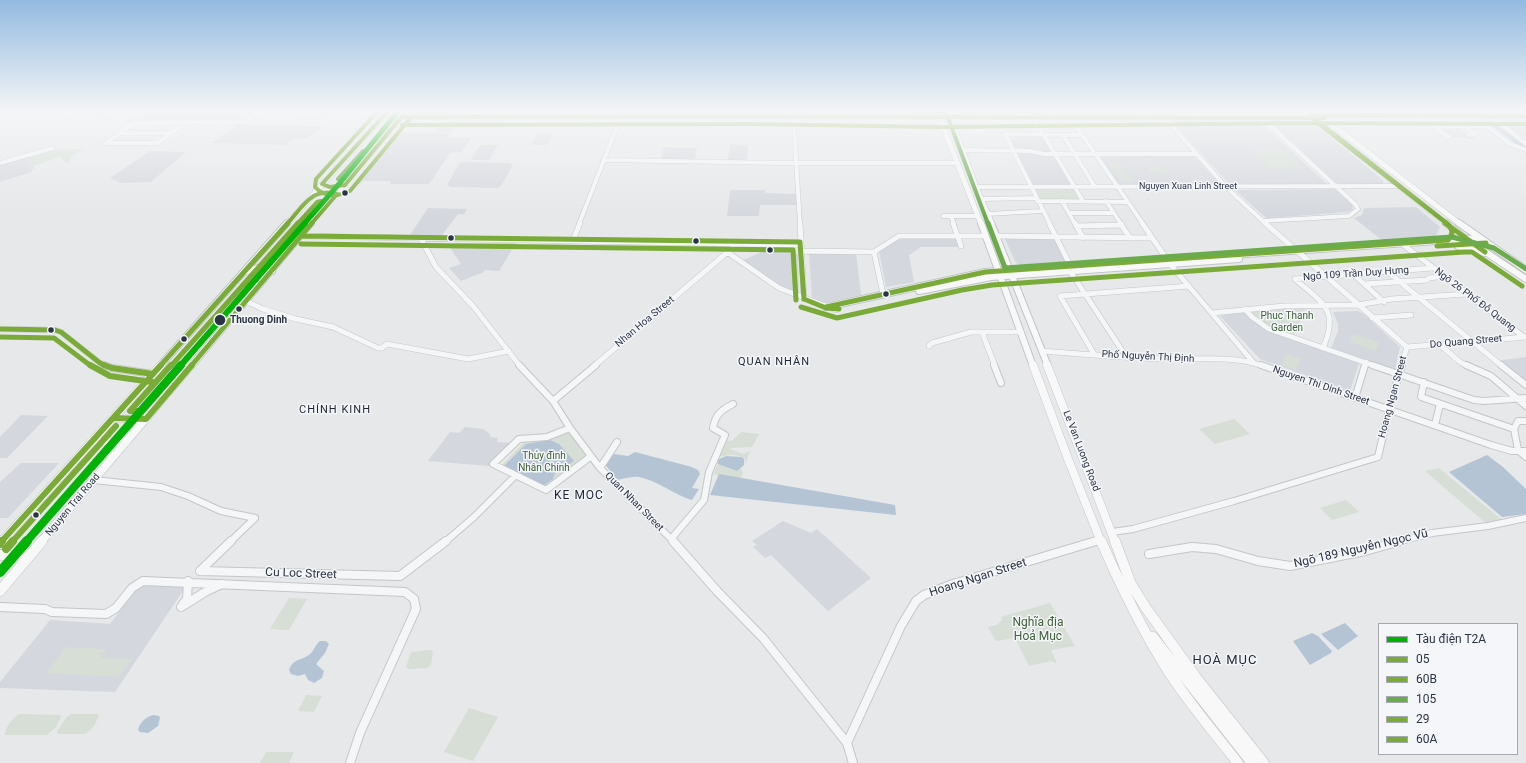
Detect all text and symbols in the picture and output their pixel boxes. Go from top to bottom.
street label: Nguyen Xuan Linh Street [1139,182,1237,192]
unlabelled marker [340,188,350,198]
unlabelled marker [446,233,456,243]
unlabelled marker [691,236,701,246]
unlabelled marker [765,245,775,255]
street label: Ngõ 109 Trần Duy Hưng [1303,264,1409,284]
street label: Ngõ 26 Phố Đỗ Quang [1432,266,1518,334]
unlabelled marker [881,289,891,299]
street label: Nhan Hoa Street [613,294,677,350]
unlabelled marker [234,304,244,314]
park label: Phuc Thanh Garden [1261,310,1313,334]
marker: Thuong Dinh [213,313,227,327]
place label: Thuong Dinh [230,314,287,326]
unlabelled marker [46,325,56,335]
street label: Do Quang Street [1429,333,1503,351]
unlabelled marker [179,334,189,344]
street label: Phố Nguyễn Thị Định [1101,349,1195,365]
district label: QUAN NHÂN [738,355,810,369]
street label: Hoang Ngan Street [1376,355,1410,439]
street label: Nguyen Thi Dinh Street [1271,364,1371,408]
district label: CHÍNH KINH [299,403,371,417]
street label: Le Van Luong Road [1060,409,1102,493]
park label: Thủy đình Nhân Chính [518,450,570,474]
street label: Quan Nhan Street [602,470,666,534]
street label: Nguyen Trai Road [43,471,103,539]
district label: KE MOC [554,489,604,503]
unlabelled marker [31,510,41,520]
street label: Ngõ 189 Nguyễn Ngọc Vũ [1292,527,1430,571]
street label: Hoang Ngan Street [928,555,1028,601]
street label: Cu Loc Street [265,566,337,582]
park label: Nghĩa địa Hoả Mục [1012,616,1064,644]
legend [1378,623,1518,755]
text: Tàu điện T2A [1416,632,1486,646]
text: 05 [1416,652,1430,666]
district label: HOÀ MỤC [1192,653,1258,669]
text: 60B [1416,672,1437,686]
text: 105 [1416,692,1436,706]
text: 29 [1416,712,1430,726]
text: 60A [1416,732,1437,746]

